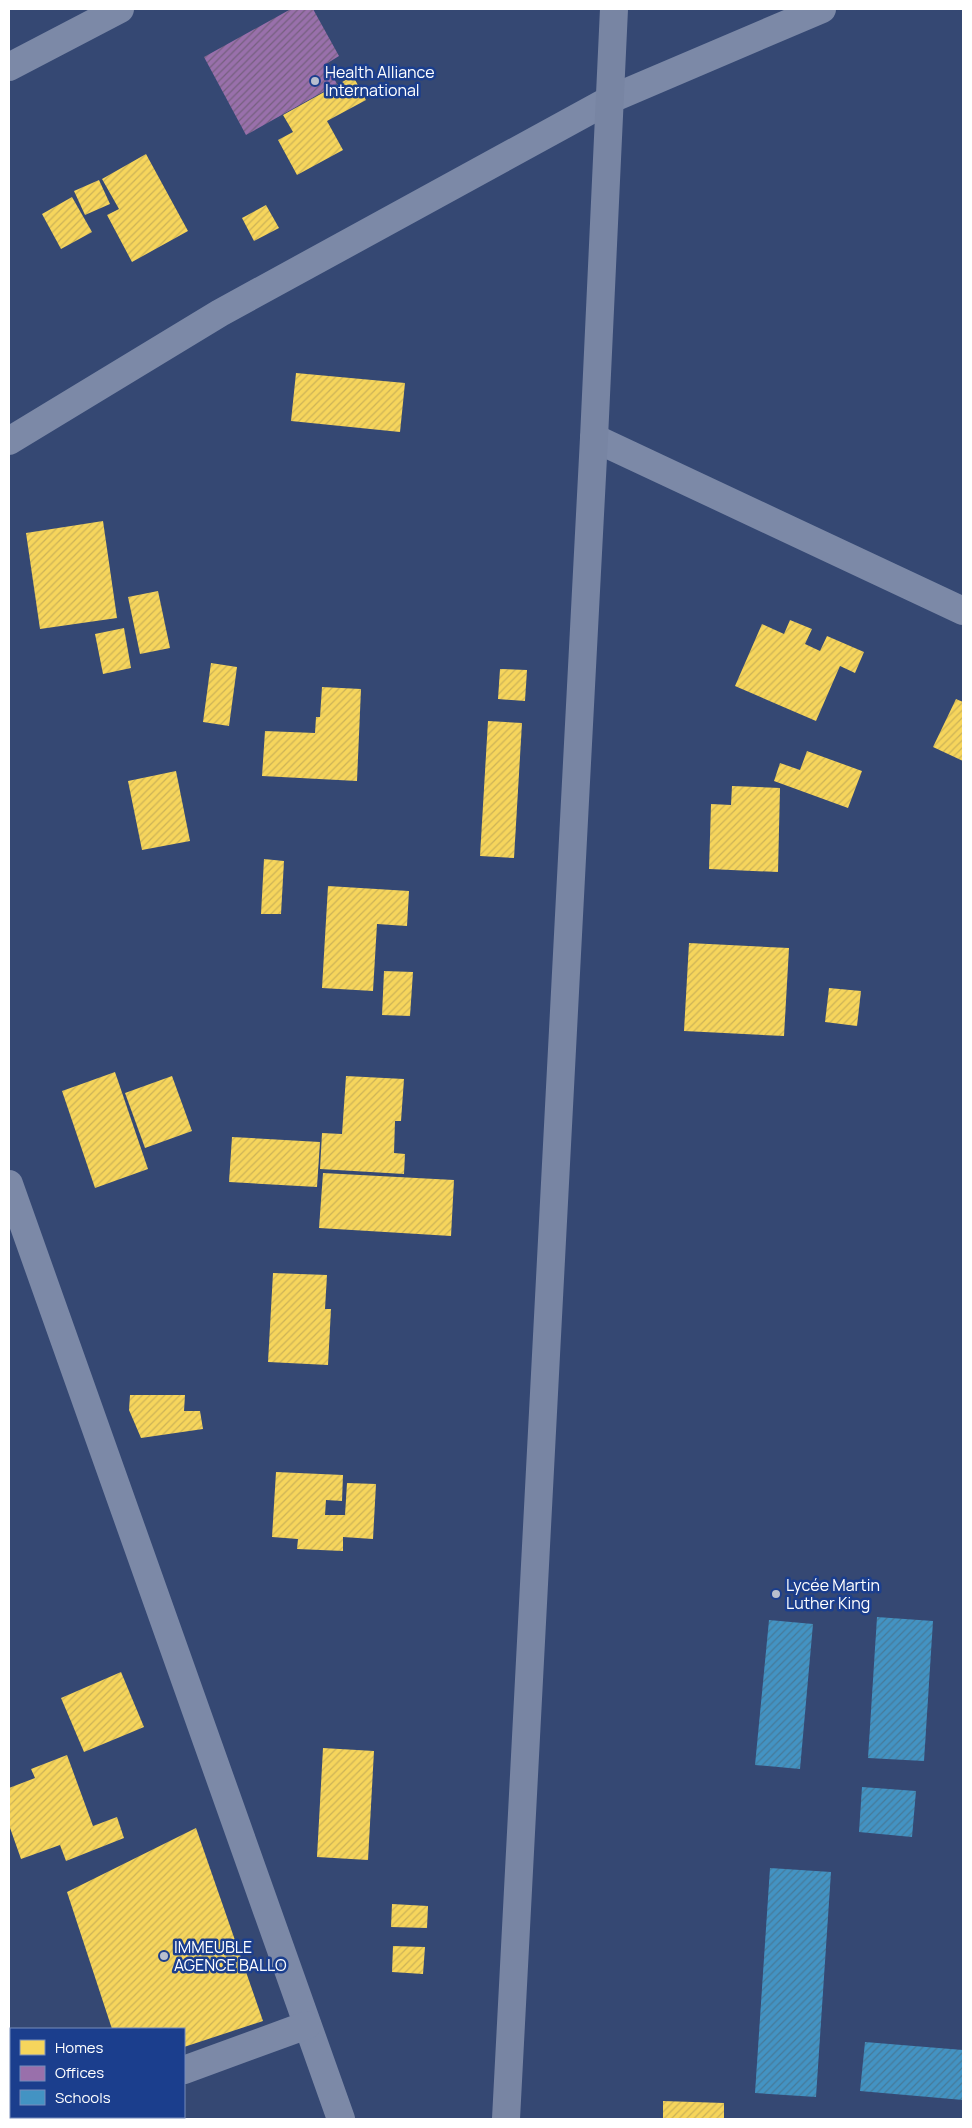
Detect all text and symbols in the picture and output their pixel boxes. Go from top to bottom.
place label: Health Alliance International [325,61,435,101]
marker: Health Alliance International [309,75,321,87]
place label: Lycée Martin Luther King [786,1574,880,1614]
marker: Lycée Martin Luther King [770,1588,782,1600]
place label: IMMEUBLE AGENCE BALLO [174,1936,287,1976]
marker: IMMEUBLE AGENCE BALLO [158,1950,170,1962]
legend [10,2028,185,2118]
text: Homes [55,2037,104,2058]
text: Offices [55,2062,104,2083]
text: Schools [55,2087,111,2108]

